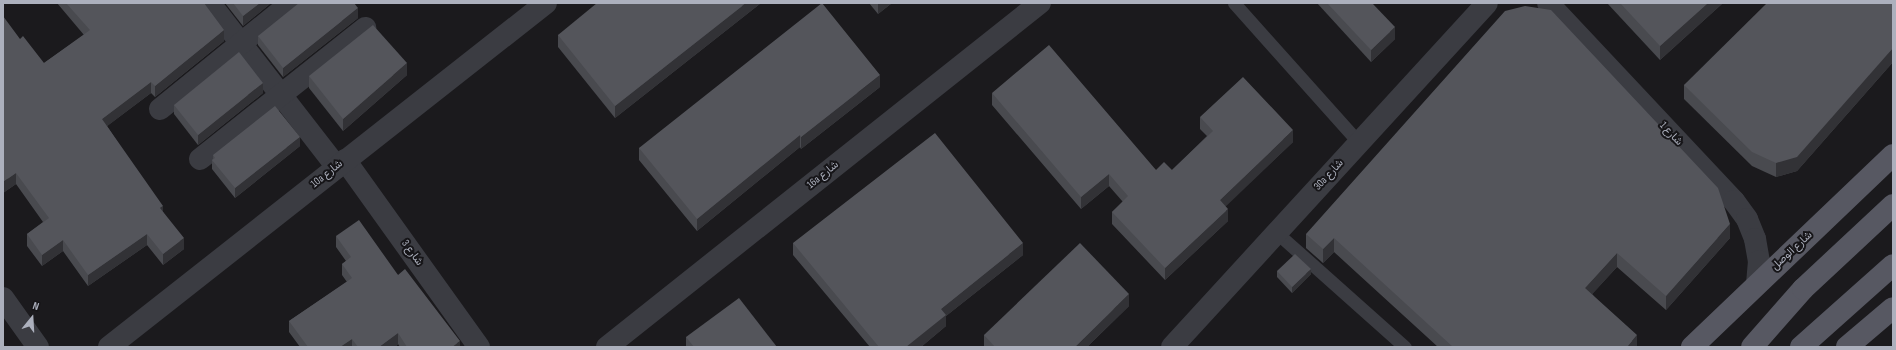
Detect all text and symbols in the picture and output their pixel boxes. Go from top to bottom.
street label: شارع 1 [1657,119,1685,149]
street label: 10a شارع [309,157,345,191]
street label: 30a شارع [1311,157,1347,193]
street label: 16a شارع [805,158,841,192]
street label: شارع الوصل [1769,229,1815,273]
street label: شارع 3 [398,238,426,268]
north arrow [12,298,52,338]
text: N [31,299,41,313]

